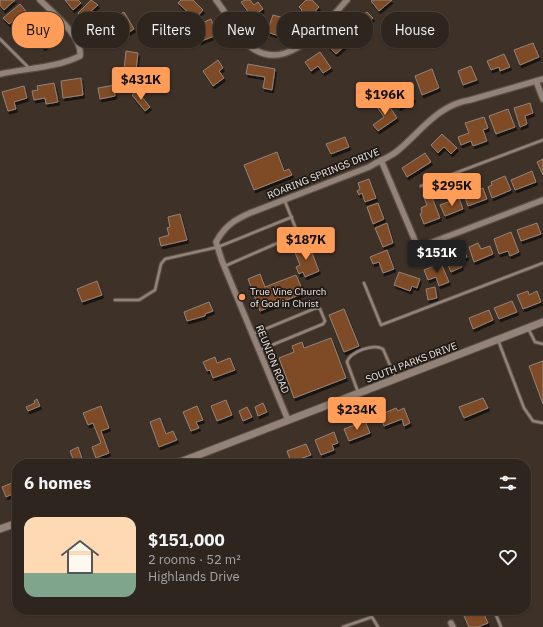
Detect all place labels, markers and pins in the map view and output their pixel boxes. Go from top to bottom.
pin: $431K [113,67,169,101]
pin: $196K [357,82,413,116]
pin: $295K [424,173,480,207]
pin: $187K [278,227,334,261]
pin: $151K [409,240,465,274]
place label: True Vine Church of God in Christ [250,285,327,310]
marker: True Vine Church of God in Christ [237,292,247,302]
pin: $234K [329,397,385,431]

